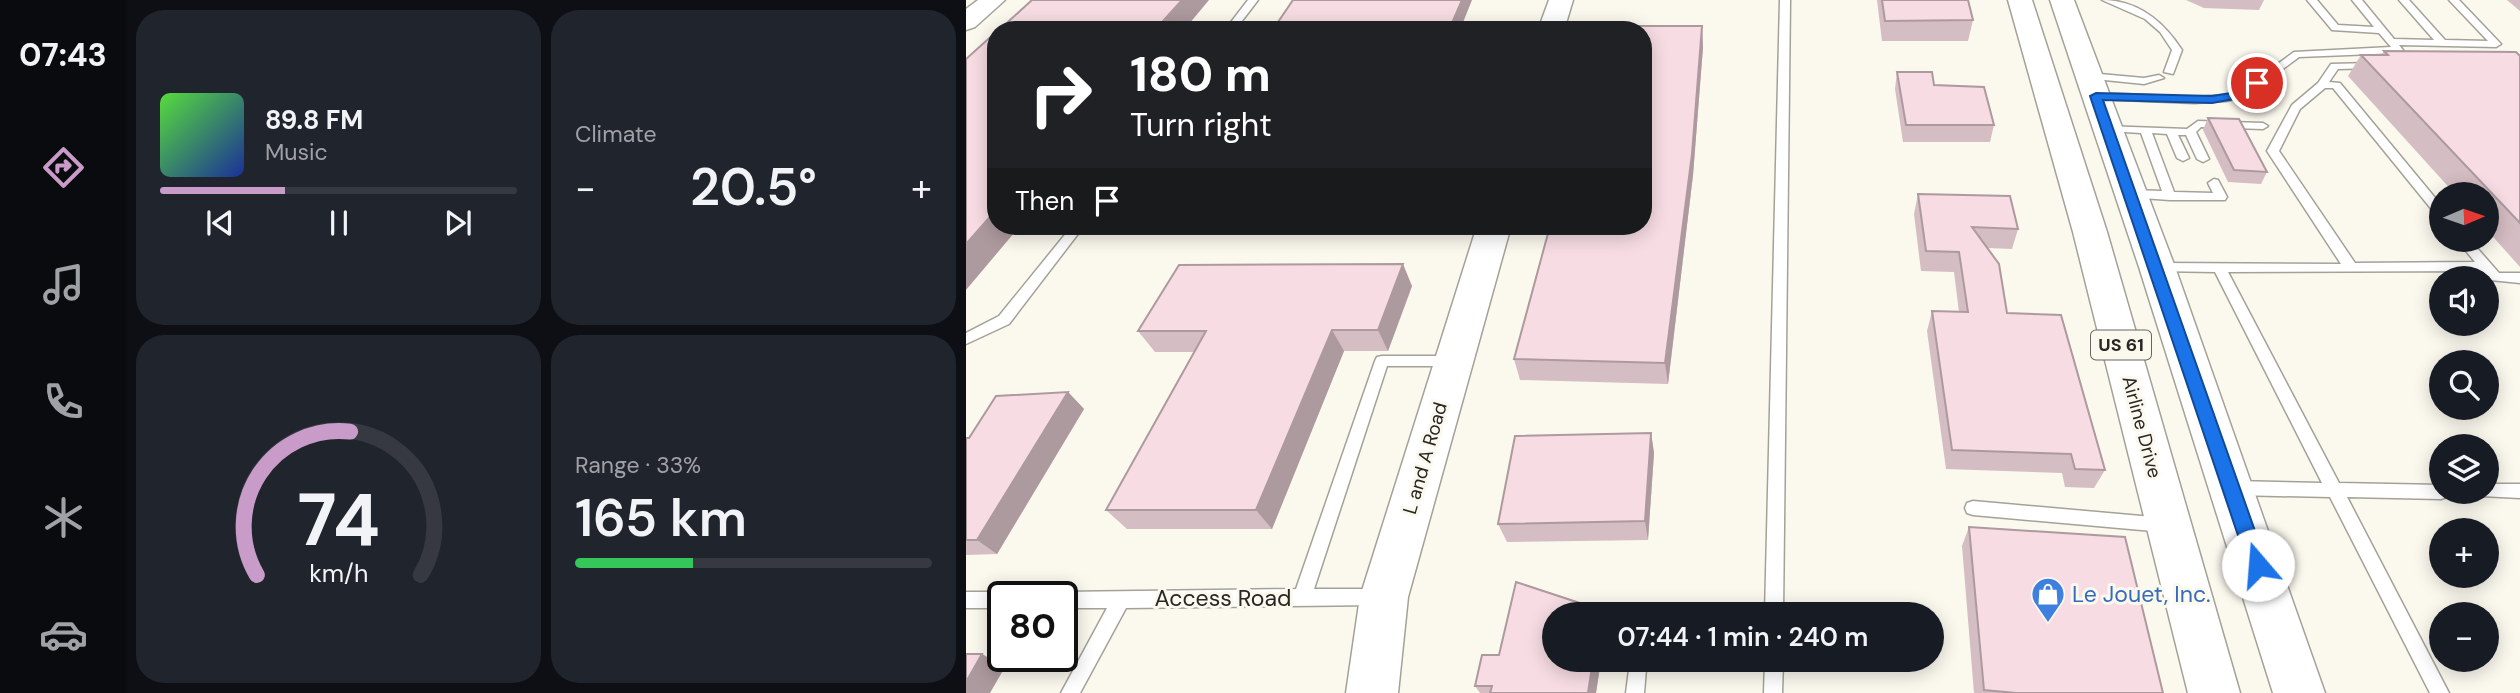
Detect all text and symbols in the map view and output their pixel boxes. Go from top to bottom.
text: 07:43 [19,34,107,76]
text: 180 m [1130,42,1271,106]
icon: right [1015,49,1106,140]
pin [2227,53,2287,113]
icon: arrive [2238,64,2276,102]
text: 89.8 FM [265,103,363,137]
text: Turn right [1130,104,1272,146]
text: Climate [575,119,657,149]
text: Music [265,137,328,167]
icon: directions [39,143,88,192]
text: 20.5° [690,153,817,221]
text: − [575,163,596,213]
text: + [911,163,932,213]
icon: arrive [1088,182,1126,220]
north arrow [2429,182,2499,252]
map controls [2429,182,2499,672]
text: Then [1015,184,1074,218]
icon: previous [201,204,239,242]
icon: pause [320,204,358,242]
icon: next [439,204,477,242]
icon: music [39,260,88,309]
button: sound [2429,266,2499,336]
road number: US 61 [2091,330,2151,360]
button: search [2429,350,2499,420]
street label: Airline Drive [2116,373,2168,481]
icon: phone [39,377,88,426]
street label: L and A Road [1397,399,1453,517]
button: layers [2429,434,2499,504]
text: Range · 33% [575,450,701,480]
text: 74 [297,473,380,568]
text: 165 km [575,484,747,552]
icon: climate [39,493,88,542]
button: + [2429,518,2499,588]
position arrow [2221,528,2295,602]
text: km/h [309,557,368,590]
shop icon: Le Jouet, Inc. [2029,575,2067,624]
place label: Le Jouet, Inc. [2072,579,2211,609]
speed limit sign: 80 [987,581,1078,672]
street label: Access Road [1155,583,1291,613]
button: − [2429,602,2499,672]
icon: car [39,610,88,659]
text: 07:44 · 1 min · 240 m [1618,620,1868,654]

